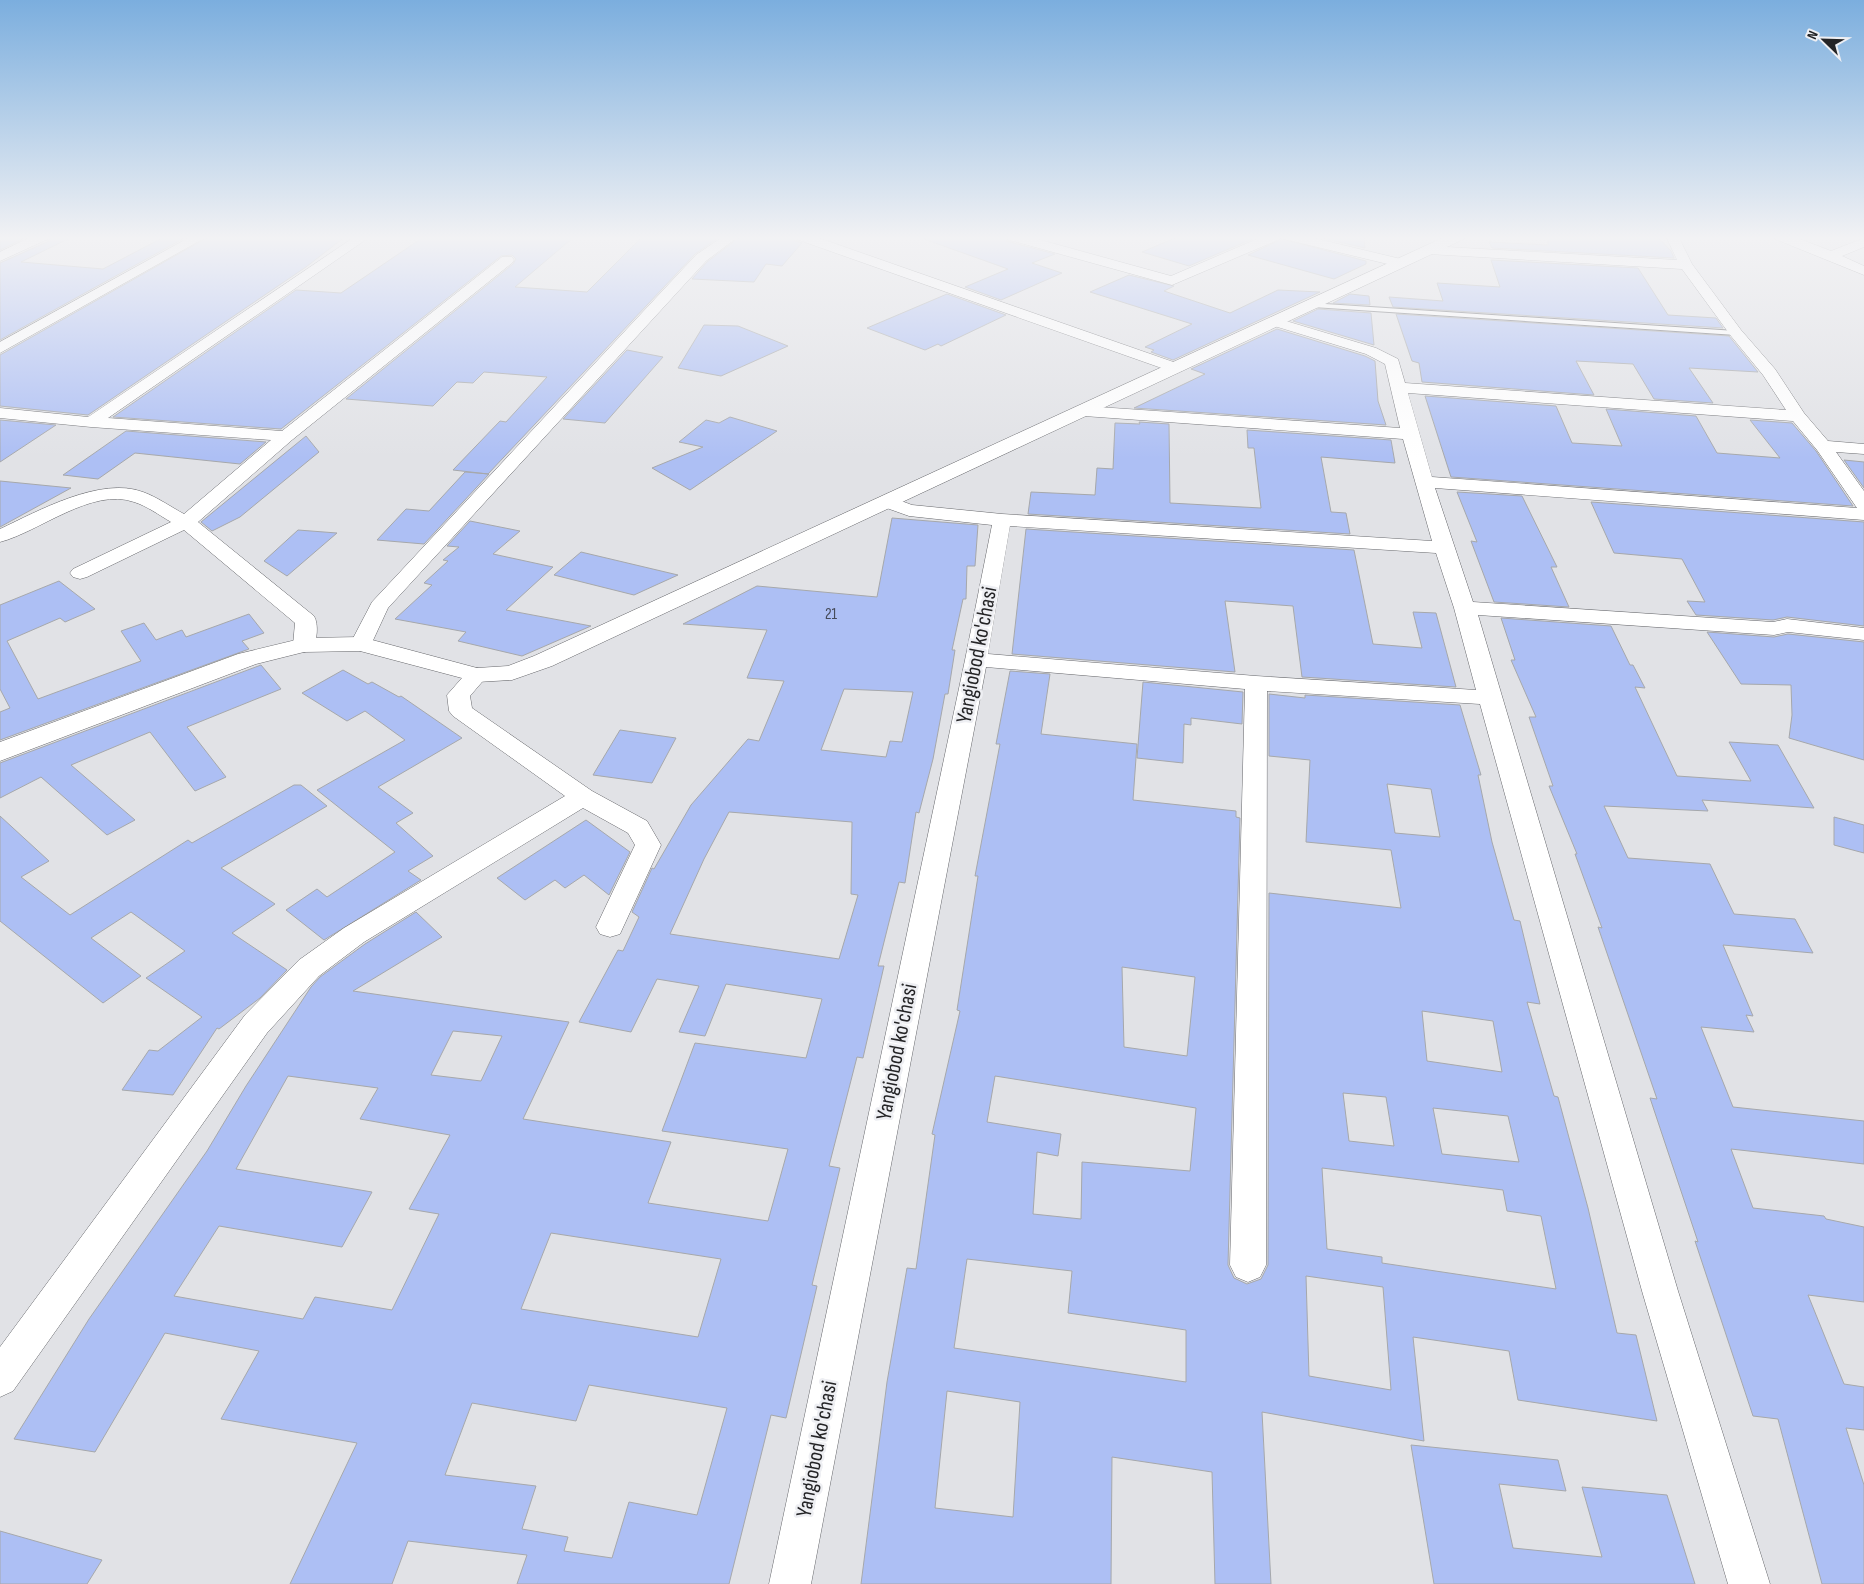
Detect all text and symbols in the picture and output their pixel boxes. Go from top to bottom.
north arrow [1799,15,1849,65]
text: N [1803,28,1822,42]
street label: Yangiobod ko'chasi [951,585,1003,725]
house number: 21 [825,605,838,624]
street label: Yangiobod ko'chasi [871,982,923,1122]
street label: Yangiobod ko'chasi [791,1379,843,1519]

